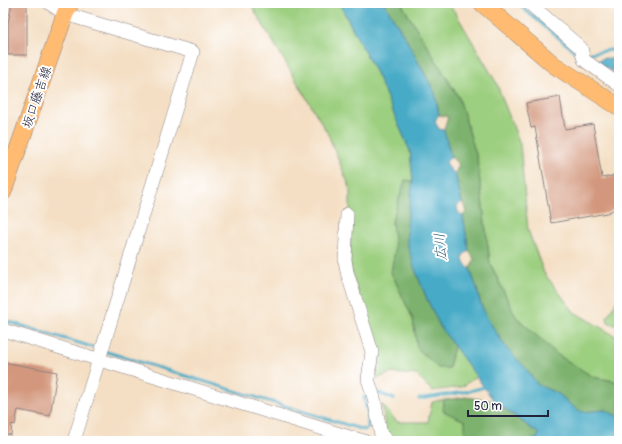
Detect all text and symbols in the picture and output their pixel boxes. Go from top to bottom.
street label: 坂口藤吉線 [19,63,55,131]
water label: 広川 [431,232,450,262]
scale bar [468,392,548,418]
text: 50 m [474,399,502,414]

